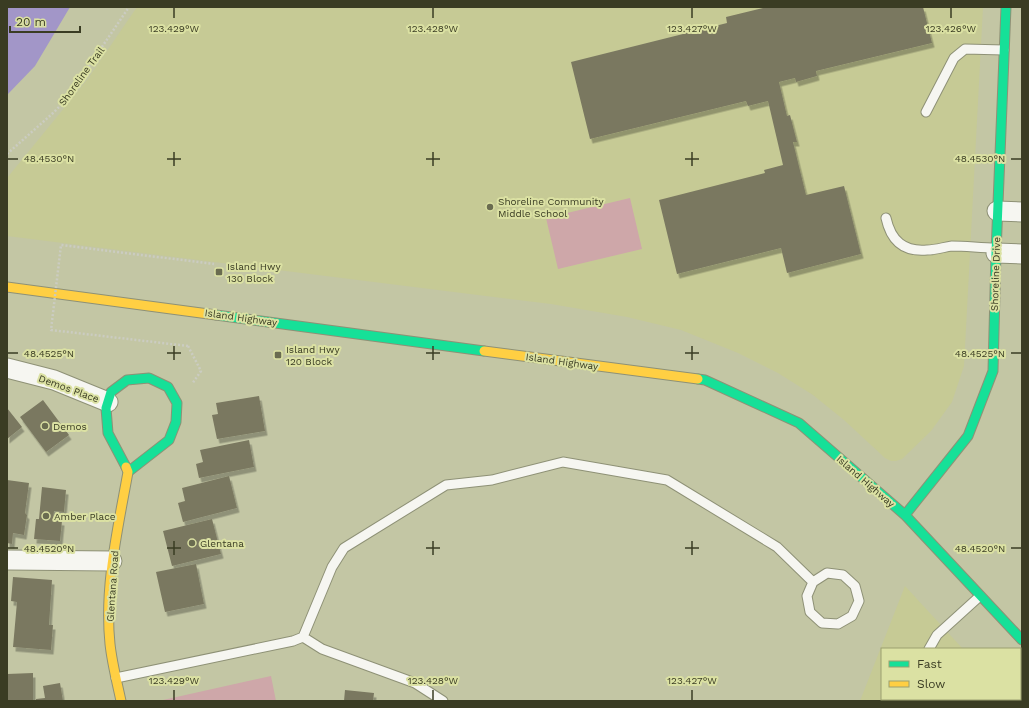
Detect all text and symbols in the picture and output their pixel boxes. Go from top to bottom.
scale bar [10,8,80,34]
text: 20 m [16,15,46,29]
text: 123.429°W [149,23,200,34]
text: 123.428°W [408,23,459,34]
text: 123.427°W [667,23,717,34]
text: 123.426°W [926,23,977,34]
street label: Shoreline Trail [56,45,106,108]
text: 48.4530°N [24,153,74,164]
text: 48.4530°N [955,153,1005,164]
place label: Shoreline Community Middle School [498,196,605,219]
marker: Shoreline Community Middle School [485,202,495,212]
street label: Shoreline Drive [989,236,1002,311]
place label: Island Hwy 130 Block [227,261,281,284]
marker: Island Hwy 130 Block [214,267,224,277]
street label: Island Highway [204,307,279,328]
place label: Island Hwy 120 Block [286,344,340,367]
text: 48.4525°N [24,348,74,359]
text: 48.4525°N [955,348,1005,359]
marker: Island Hwy 120 Block [273,350,283,360]
street label: Island Highway [525,351,600,372]
street label: Demos Place [37,372,101,405]
marker: Demos [40,421,50,431]
place label: Demos [53,421,87,432]
street label: Island Highway [835,453,897,510]
marker: Amber Place [41,511,51,521]
place label: Amber Place [54,511,116,522]
marker: Glentana [187,538,197,548]
place label: Glentana [200,538,244,549]
text: 48.4520°N [24,543,74,554]
text: 48.4520°N [955,543,1005,554]
street label: Glentana Road [105,550,120,622]
legend [881,648,1021,700]
text: Fast [917,657,942,671]
text: 123.429°W [149,675,200,686]
text: 123.428°W [408,675,459,686]
text: 123.427°W [667,675,717,686]
text: Slow [917,677,945,691]

